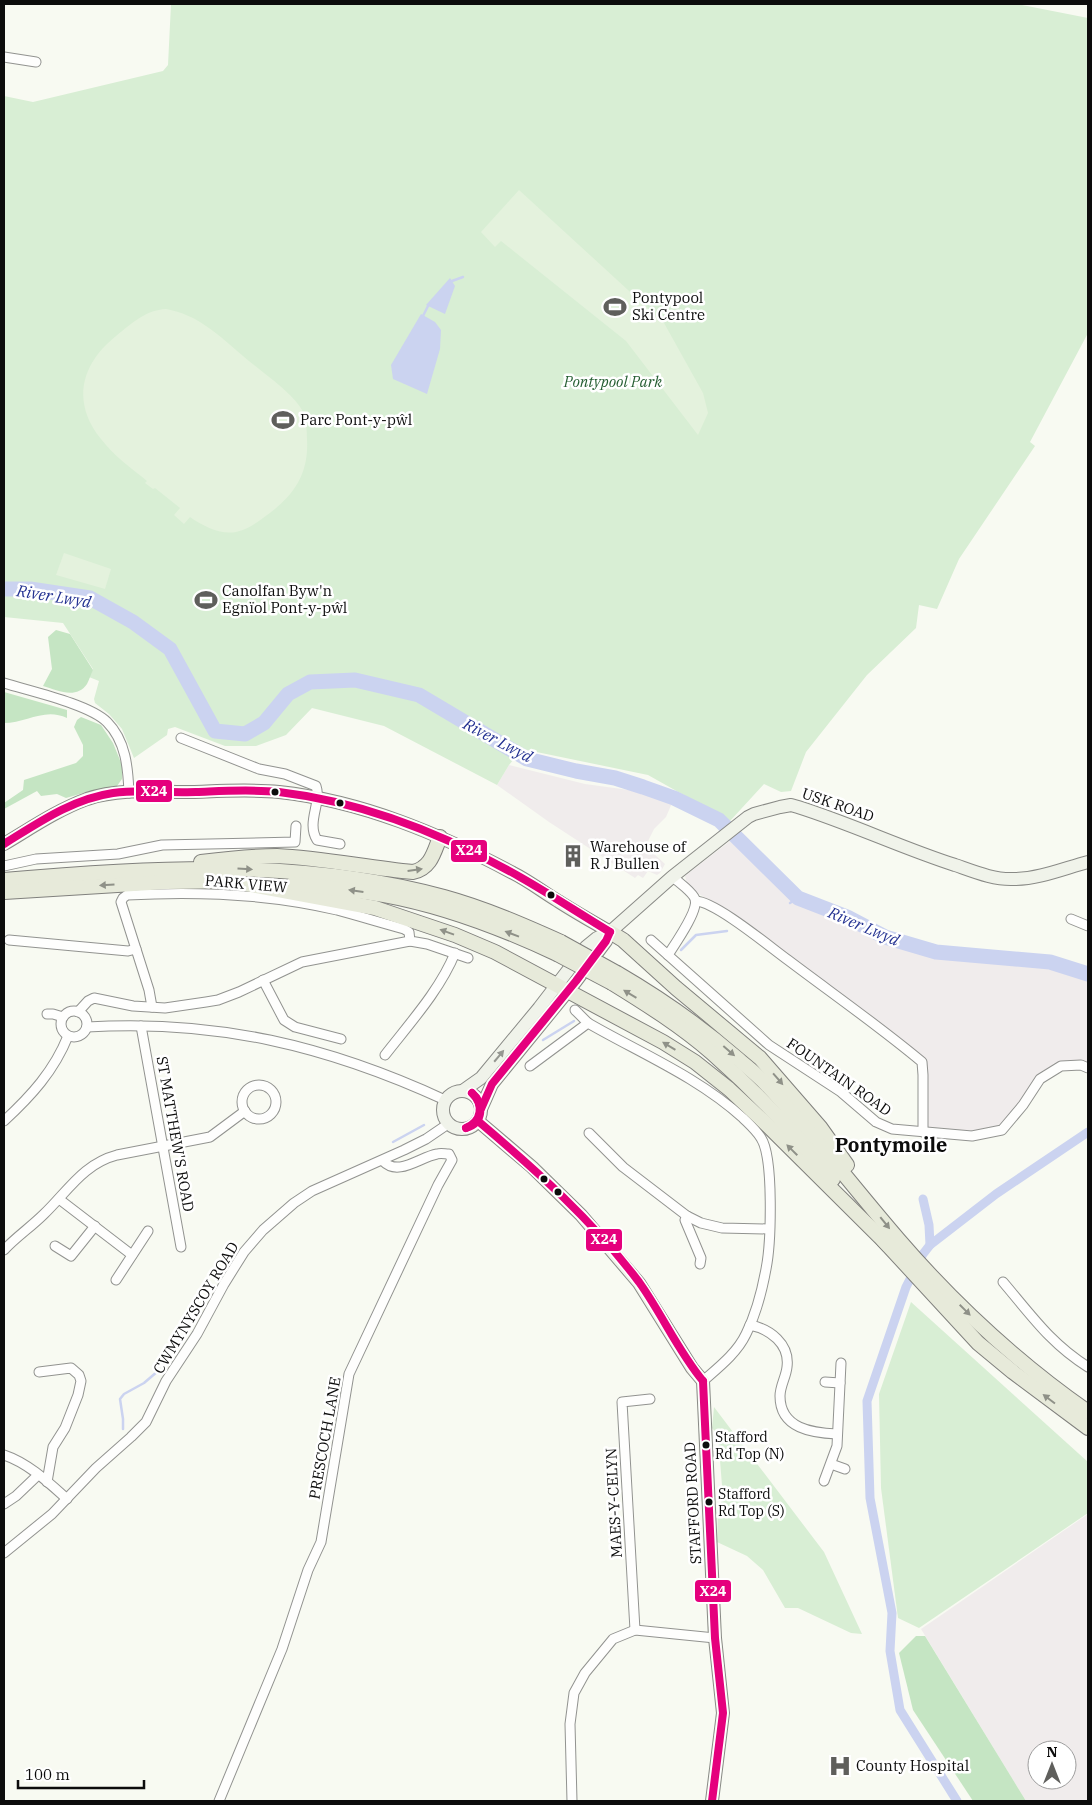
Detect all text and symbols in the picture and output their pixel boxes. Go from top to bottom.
place label: Pontypool Ski Centre [632,288,705,324]
sports icon: Pontypool Ski Centre [602,294,628,320]
park label: Pontypool Park [563,372,662,391]
sports icon: Parc Pont-y-pŵl [270,407,296,433]
place label: Parc Pont-y-pŵl [300,410,412,429]
water label: River Lwyd [14,580,93,612]
place label: Canolfan Byw'n Egnïol Pont-y-pŵl [222,581,347,617]
sports icon: Canolfan Byw'n Egnïol Pont-y-pŵl [193,587,219,613]
water label: River Lwyd [459,713,536,767]
line badge: X24 [135,779,173,803]
text: X24 [141,782,167,800]
street label: USK ROAD [800,783,877,826]
unlabelled marker [270,787,280,797]
unlabelled marker [335,798,345,808]
place label: Warehouse of R J Bullen [590,837,687,873]
line badge: X24 [450,839,488,863]
text: X24 [456,841,482,859]
building icon: Warehouse of R J Bullen [560,843,586,869]
one-way arrow [237,866,253,874]
one-way arrow [407,866,423,874]
street label: PARK VIEW [204,870,288,897]
one-way arrow [98,881,114,889]
one-way arrow [348,887,364,895]
unlabelled marker [546,890,556,900]
water label: River Lwyd [825,902,903,950]
one-way arrow [439,928,454,936]
one-way arrow [505,930,520,937]
one-way arrow [623,989,636,999]
street label: FOUNTAIN ROAD [783,1033,895,1120]
one-way arrow [662,1041,675,1050]
one-way arrow [722,1045,734,1057]
one-way arrow [493,1050,504,1063]
street label: ST MATTHEW'S ROAD [152,1055,199,1213]
one-way arrow [773,1072,784,1085]
district label: Pontymoile [835,1131,947,1158]
one-way arrow [787,1144,799,1156]
unlabelled marker [539,1174,549,1184]
unlabelled marker [553,1187,563,1197]
one-way arrow [879,1216,890,1229]
line badge: X24 [585,1228,623,1252]
text: X24 [591,1230,617,1248]
street label: CWMYNYSCOY ROAD [149,1238,242,1377]
one-way arrow [959,1304,971,1316]
street label: PRESCOCH LANE [304,1375,345,1501]
one-way arrow [1042,1394,1056,1404]
place label: Stafford Rd Top (N) [715,1428,784,1463]
marker: Stafford Rd Top (N) [701,1440,711,1450]
street label: STAFFORD ROAD [680,1441,705,1565]
street label: MAES-Y-CELYN [601,1447,626,1559]
place label: Stafford Rd Top (S) [718,1485,785,1520]
marker: Stafford Rd Top (S) [704,1497,714,1507]
line badge: X24 [694,1579,732,1603]
text: X24 [700,1582,726,1600]
north arrow [1027,1740,1077,1790]
text: N [1046,1743,1058,1761]
hospital icon: County Hospital [827,1753,853,1779]
place label: County Hospital [856,1756,969,1775]
scale bar [18,1758,144,1790]
text: 100 m [25,1765,70,1784]

